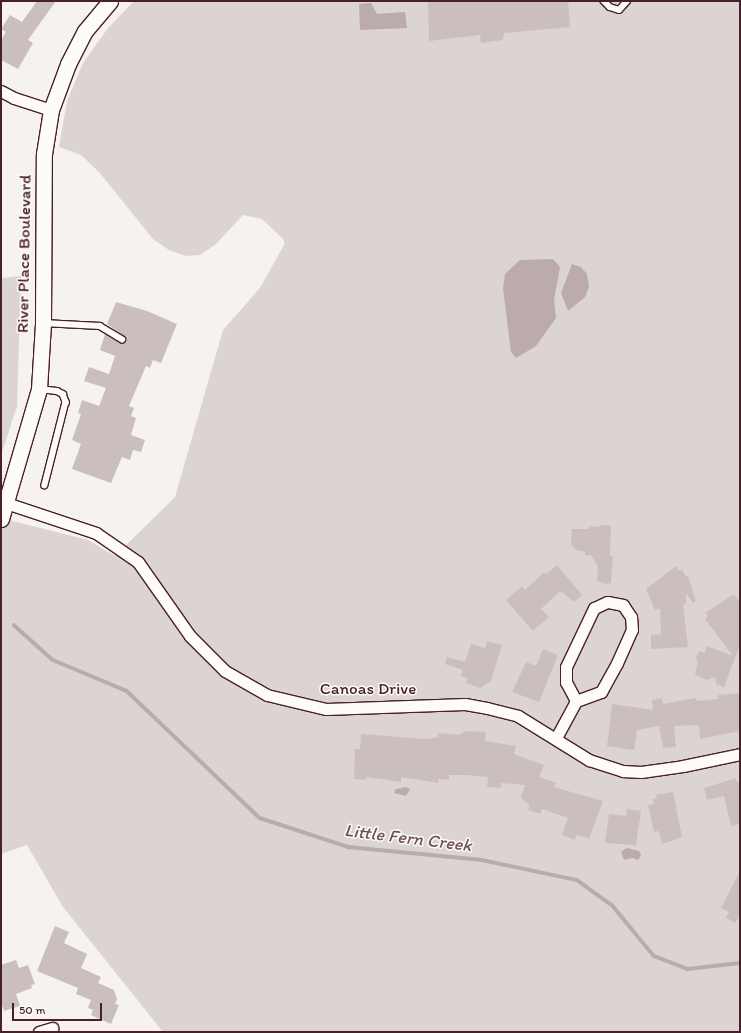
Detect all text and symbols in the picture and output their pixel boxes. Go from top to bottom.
street label: River Place Boulevard [12,175,36,333]
street label: Canoas Drive [320,679,416,699]
water label: Little Fern Creek [344,820,472,856]
scale bar [14,995,104,1021]
text: 50 m [19,1003,45,1017]

